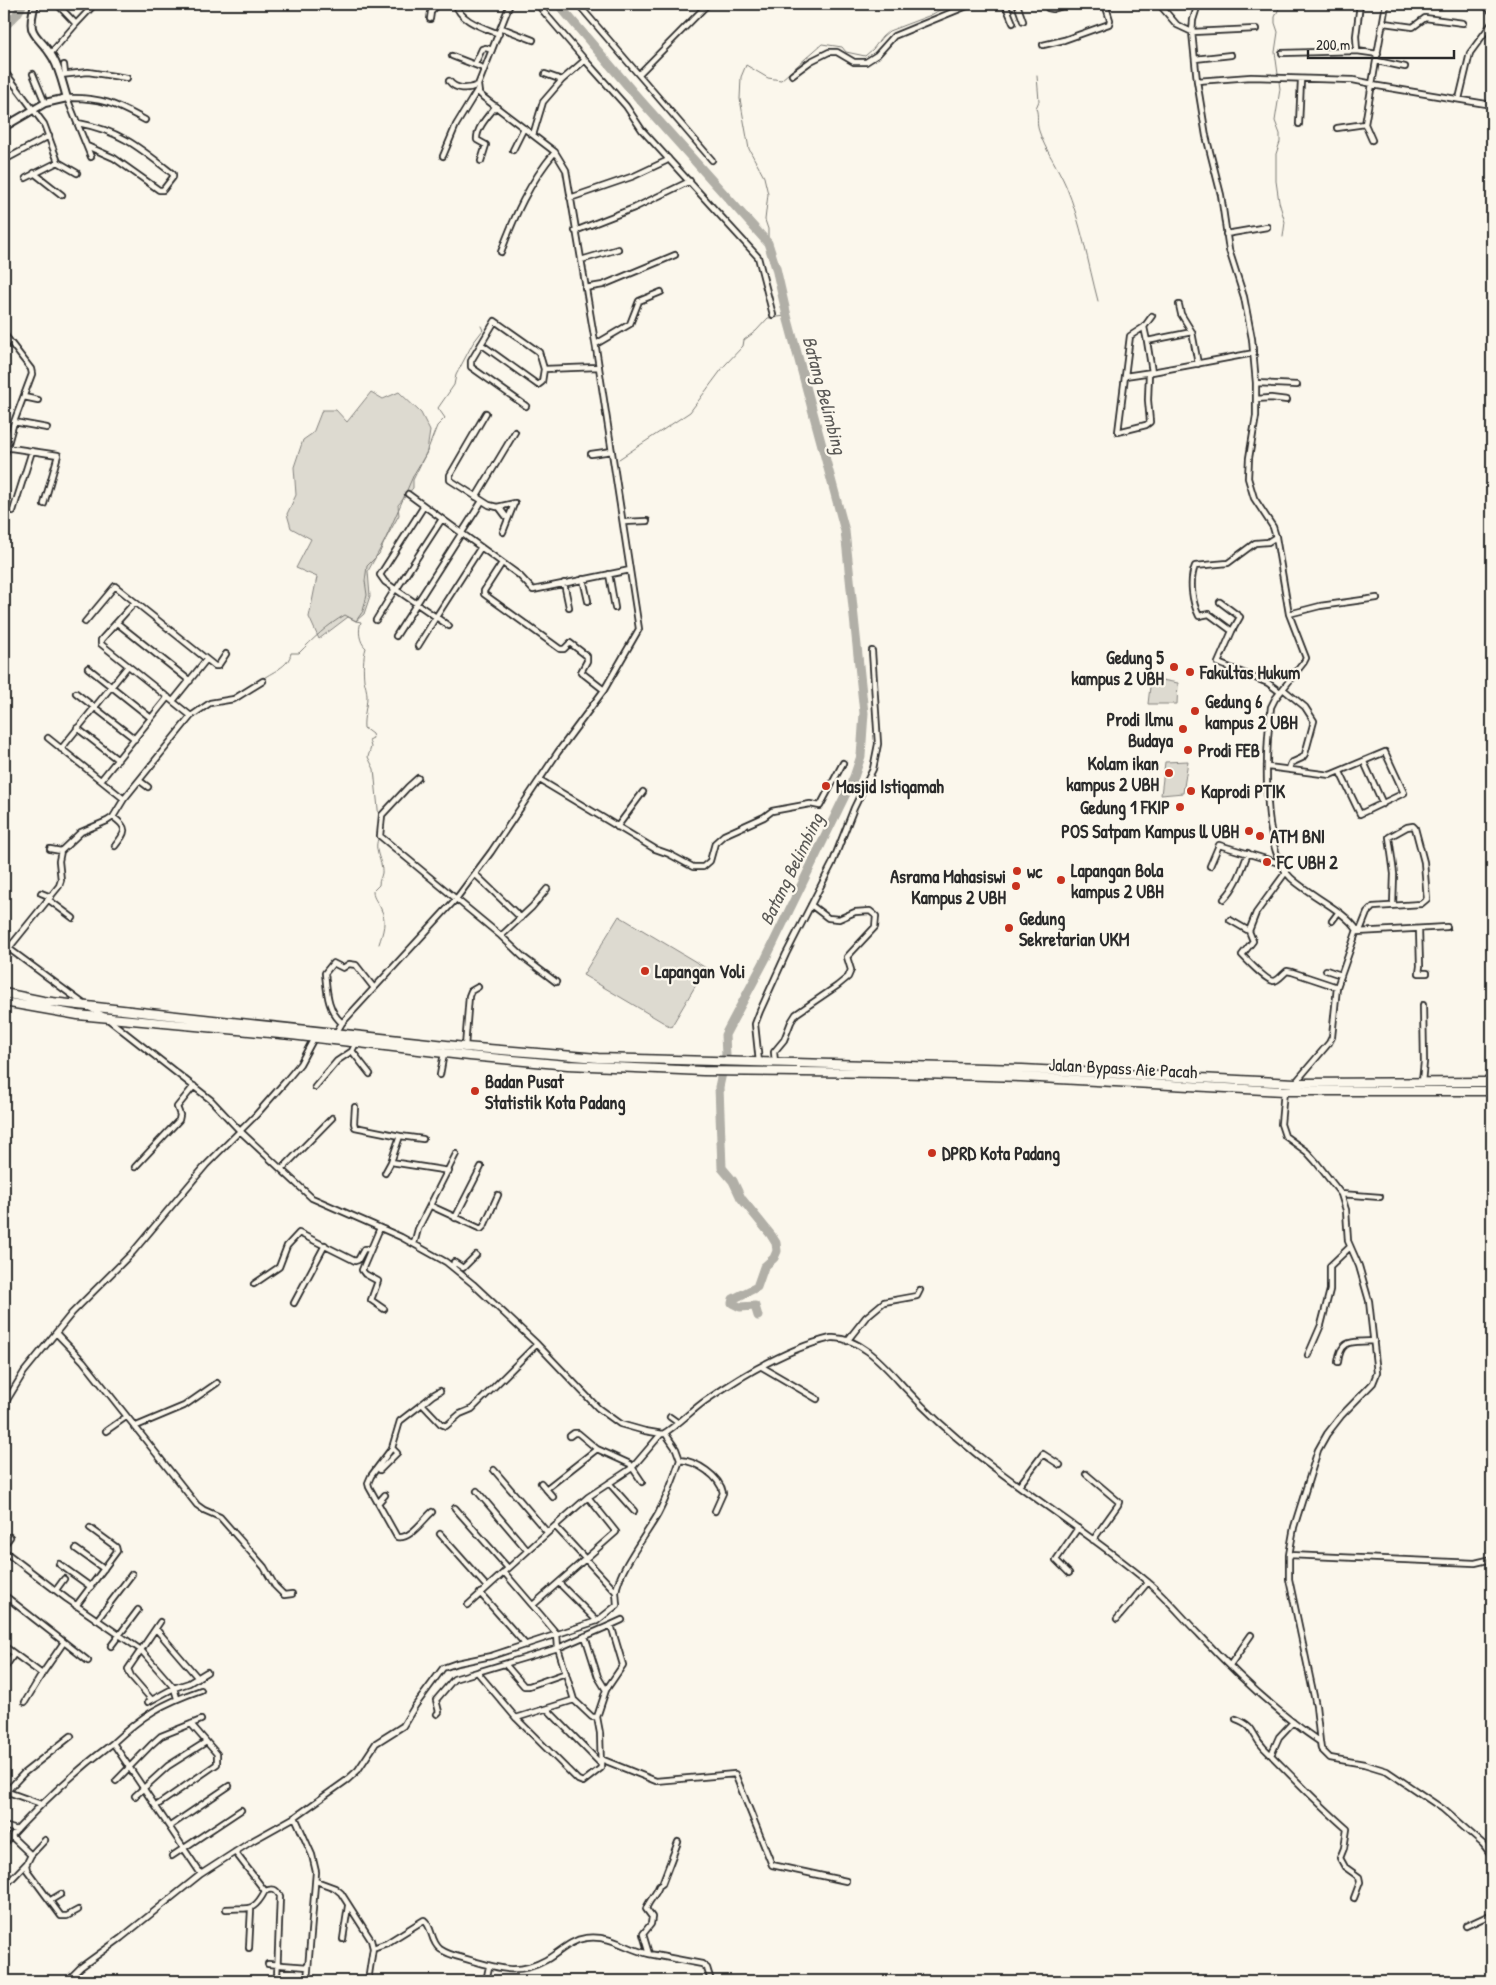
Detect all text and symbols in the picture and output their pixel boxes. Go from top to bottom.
scale bar [1308,28,1455,60]
text: 200 m [1316,34,1350,55]
water label: Batang Belimbing [797,333,854,458]
place label: Gedung 5 kampus 2 UBH [1071,645,1165,692]
place label: Fakultas Hukum [1199,660,1300,685]
marker: Gedung 5 kampus 2 UBH [1168,661,1180,673]
marker: Fakultas Hukum [1184,666,1196,678]
place label: Gedung 6 kampus 2 UBH [1205,689,1298,736]
marker: Gedung 6 kampus 2 UBH [1189,705,1201,717]
place label: Prodi Ilmu Budaya [1107,707,1174,754]
marker: Prodi Ilmu Budaya [1177,723,1189,735]
place label: Prodi FEB [1198,738,1260,763]
marker: Prodi FEB [1182,744,1194,756]
place label: Kolam ikan kampus 2 UBH [1066,751,1160,798]
marker: Kolam ikan kampus 2 UBH [1163,767,1175,779]
place label: Masjid Istiqamah [836,774,944,800]
place label: Kaprodi PTIK [1201,779,1286,805]
marker: Masjid Istiqamah [820,780,832,792]
marker: Kaprodi PTIK [1185,785,1197,797]
place label: Gedung 1 FKIP [1080,795,1170,821]
marker: Gedung 1 FKIP [1174,801,1186,813]
water label: Batang Belimbing [753,808,830,929]
place label: POS Satpam Kampus ll UBH [1061,819,1240,845]
place label: ATM BNI [1270,824,1325,849]
marker: POS Satpam Kampus ll UBH [1243,825,1255,837]
marker: ATM BNI [1254,830,1266,842]
place label: FC UBH 2 [1276,850,1338,875]
marker: FC UBH 2 [1261,856,1273,868]
place label: Lapangan Bola kampus 2 UBH [1071,858,1164,905]
place label: wc [1027,859,1043,884]
place label: Asrama Mahasiswi Kampus 2 UBH [890,864,1007,911]
marker: wc [1011,865,1023,877]
marker: Lapangan Bola kampus 2 UBH [1055,874,1067,886]
marker: Asrama Mahasiswi Kampus 2 UBH [1010,880,1022,892]
place label: Gedung Sekretarian UKM [1019,906,1130,952]
marker: Gedung Sekretarian UKM [1003,922,1015,934]
place label: Lapangan Voli [655,959,745,985]
marker: Lapangan Voli [639,965,651,977]
street label: Jalan Bypass Aie Pacah [1048,1052,1198,1084]
place label: Badan Pusat Statistik Kota Padang [485,1069,626,1116]
marker: Badan Pusat Statistik Kota Padang [469,1085,481,1097]
place label: DPRD Kota Padang [942,1141,1060,1167]
marker: DPRD Kota Padang [926,1147,938,1159]

